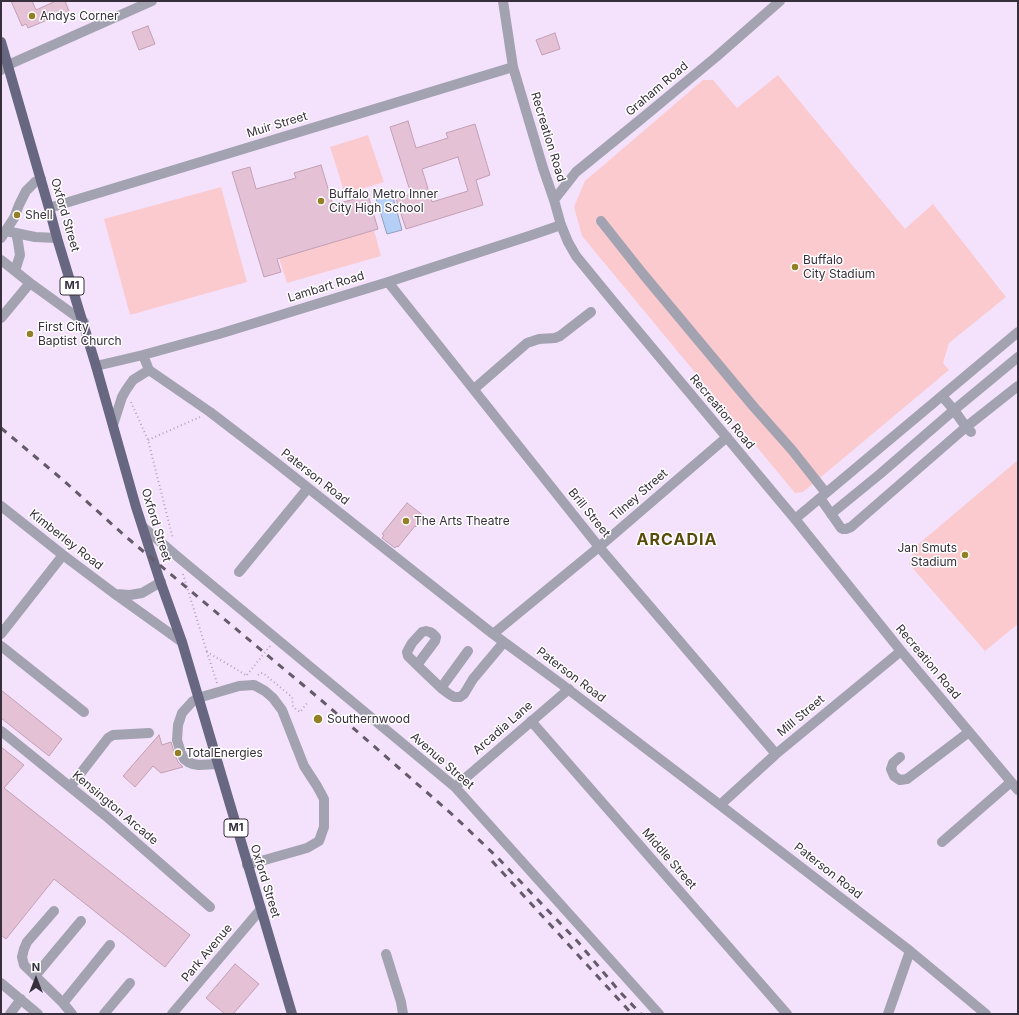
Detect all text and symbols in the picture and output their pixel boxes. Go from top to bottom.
place label: Andys Corner [40,9,118,23]
marker: Andys Corner [27,11,37,21]
street label: Graham Road [623,59,691,119]
street label: Recreation Road [528,90,568,184]
street label: Muir Street [245,109,309,141]
street label: Oxford Street [48,176,82,254]
place label: Buffalo Metro Inner City High School [329,187,438,215]
marker: Buffalo Metro Inner City High School [316,196,326,206]
place label: Shell [25,208,53,222]
marker: Shell [12,210,22,220]
place label: Buffalo City Stadium [803,253,875,281]
marker: Buffalo City Stadium [790,262,800,272]
street label: Lambart Road [286,269,366,305]
road number: M1 [60,277,84,295]
place label: First City Baptist Church [38,320,122,348]
marker: First City Baptist Church [25,329,35,339]
street label: Recreation Road [687,372,757,452]
street label: Paterson Road [278,446,352,508]
street label: Tilney Street [607,466,671,524]
street label: Oxford Street [138,486,174,564]
street label: Brill Street [565,486,613,540]
street label: Kimberley Road [26,507,106,573]
place label: The Arts Theatre [414,514,510,528]
marker: The Arts Theatre [401,516,411,526]
district label: ARCADIA [637,530,717,550]
place label: Jan Smuts Stadium [897,541,957,569]
marker: Jan Smuts Stadium [960,550,970,560]
street label: Recreation Road [893,622,963,702]
street label: Paterson Road [534,644,608,706]
street label: Mill Street [775,692,827,740]
street label: Arcadia Lane [470,698,536,758]
place label: Southernwood [327,712,410,726]
marker: Southernwood [312,713,324,725]
street label: Avenue Street [407,730,477,792]
place label: TotalEnergies [186,746,263,760]
marker: TotalEnergies [173,748,183,758]
street label: Kensington Arcade [69,768,161,848]
road number: M1 [224,819,248,837]
street label: Middle Street [639,826,699,892]
street label: Paterson Road [791,840,865,902]
street label: Oxford Street [247,842,283,920]
street label: Park Avenue [179,921,235,985]
north arrow [16,959,56,999]
text: N [32,960,40,974]

